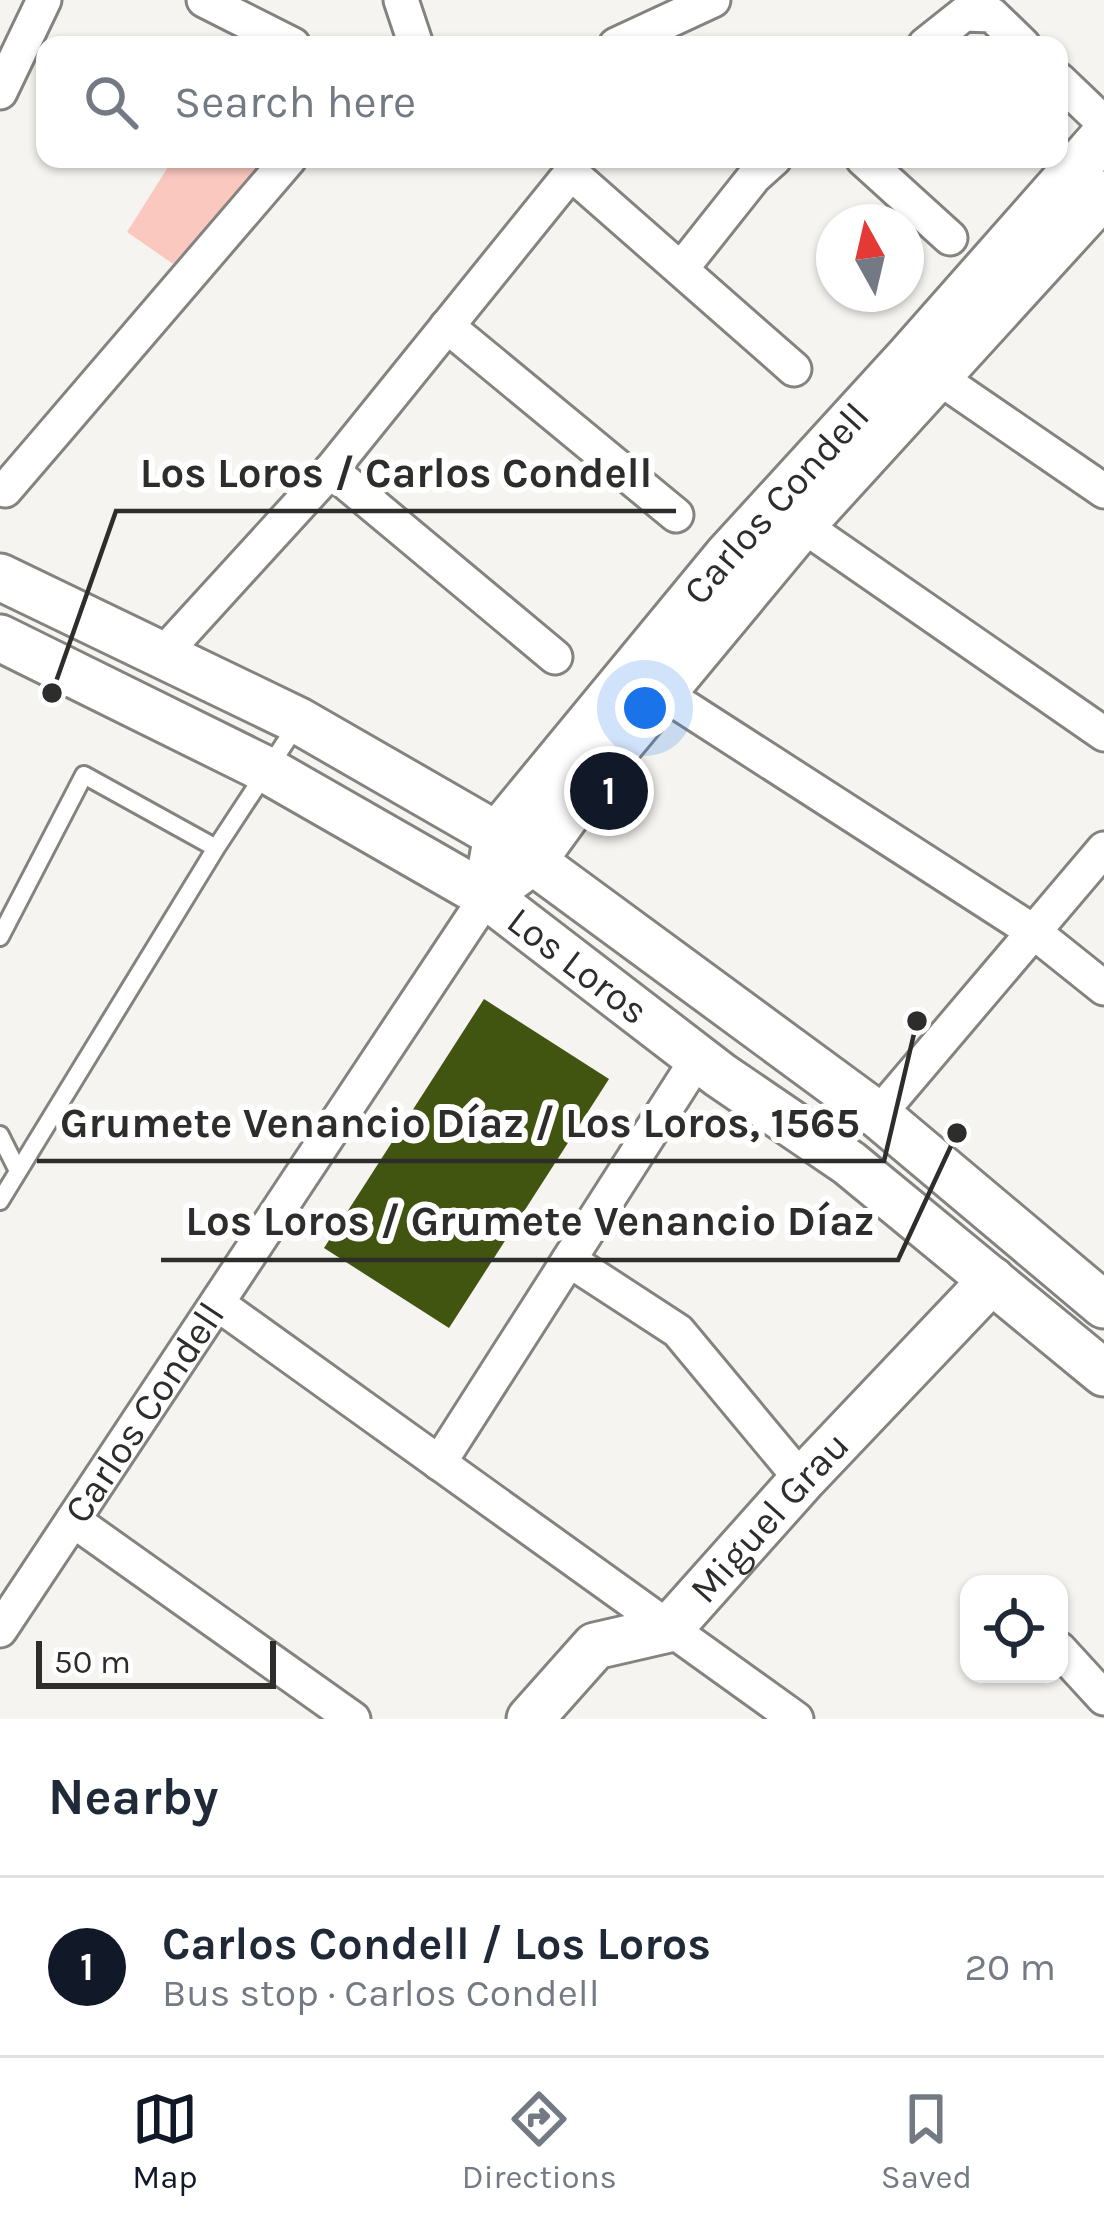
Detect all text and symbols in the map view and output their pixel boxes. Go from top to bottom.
search box [36,36,1068,168]
icon: search [78,69,144,135]
text: Search here [174,76,416,128]
north arrow [816,204,924,312]
street label: Carlos Condell [674,393,879,614]
callout: Los Loros / Carlos Condell [116,433,676,511]
text: Los Loros / Carlos Condell [140,448,652,498]
your location [615,678,675,738]
pin: 1 [570,746,648,836]
street label: Los Loros [499,897,657,1034]
callout: Grumete Venancio Díaz / Los Loros, 1565 [37,1083,884,1161]
text: Grumete Venancio Díaz / Los Loros, 1565 [60,1098,860,1148]
callout: Los Loros / Grumete Venancio Díaz [161,1182,898,1260]
text: Los Loros / Grumete Venancio Díaz [185,1196,875,1246]
street label: Carlos Condell [55,1293,234,1532]
street label: Miguel Grau [680,1422,859,1612]
map controls [960,1575,1068,1683]
button: locate [960,1575,1068,1683]
scale bar [36,1635,276,1688]
text: 50 m [54,1643,131,1681]
text: Nearby [48,1767,218,1827]
text: Carlos Condell / Los Loros [162,1918,711,1970]
text: 1 [80,1944,94,1990]
text: 20 m [965,1944,1056,1990]
text: Bus stop · Carlos Condell [162,1970,600,2016]
tab: Map [132,2086,198,2196]
tab: Directions [462,2086,617,2196]
tab: Saved [881,2086,972,2196]

